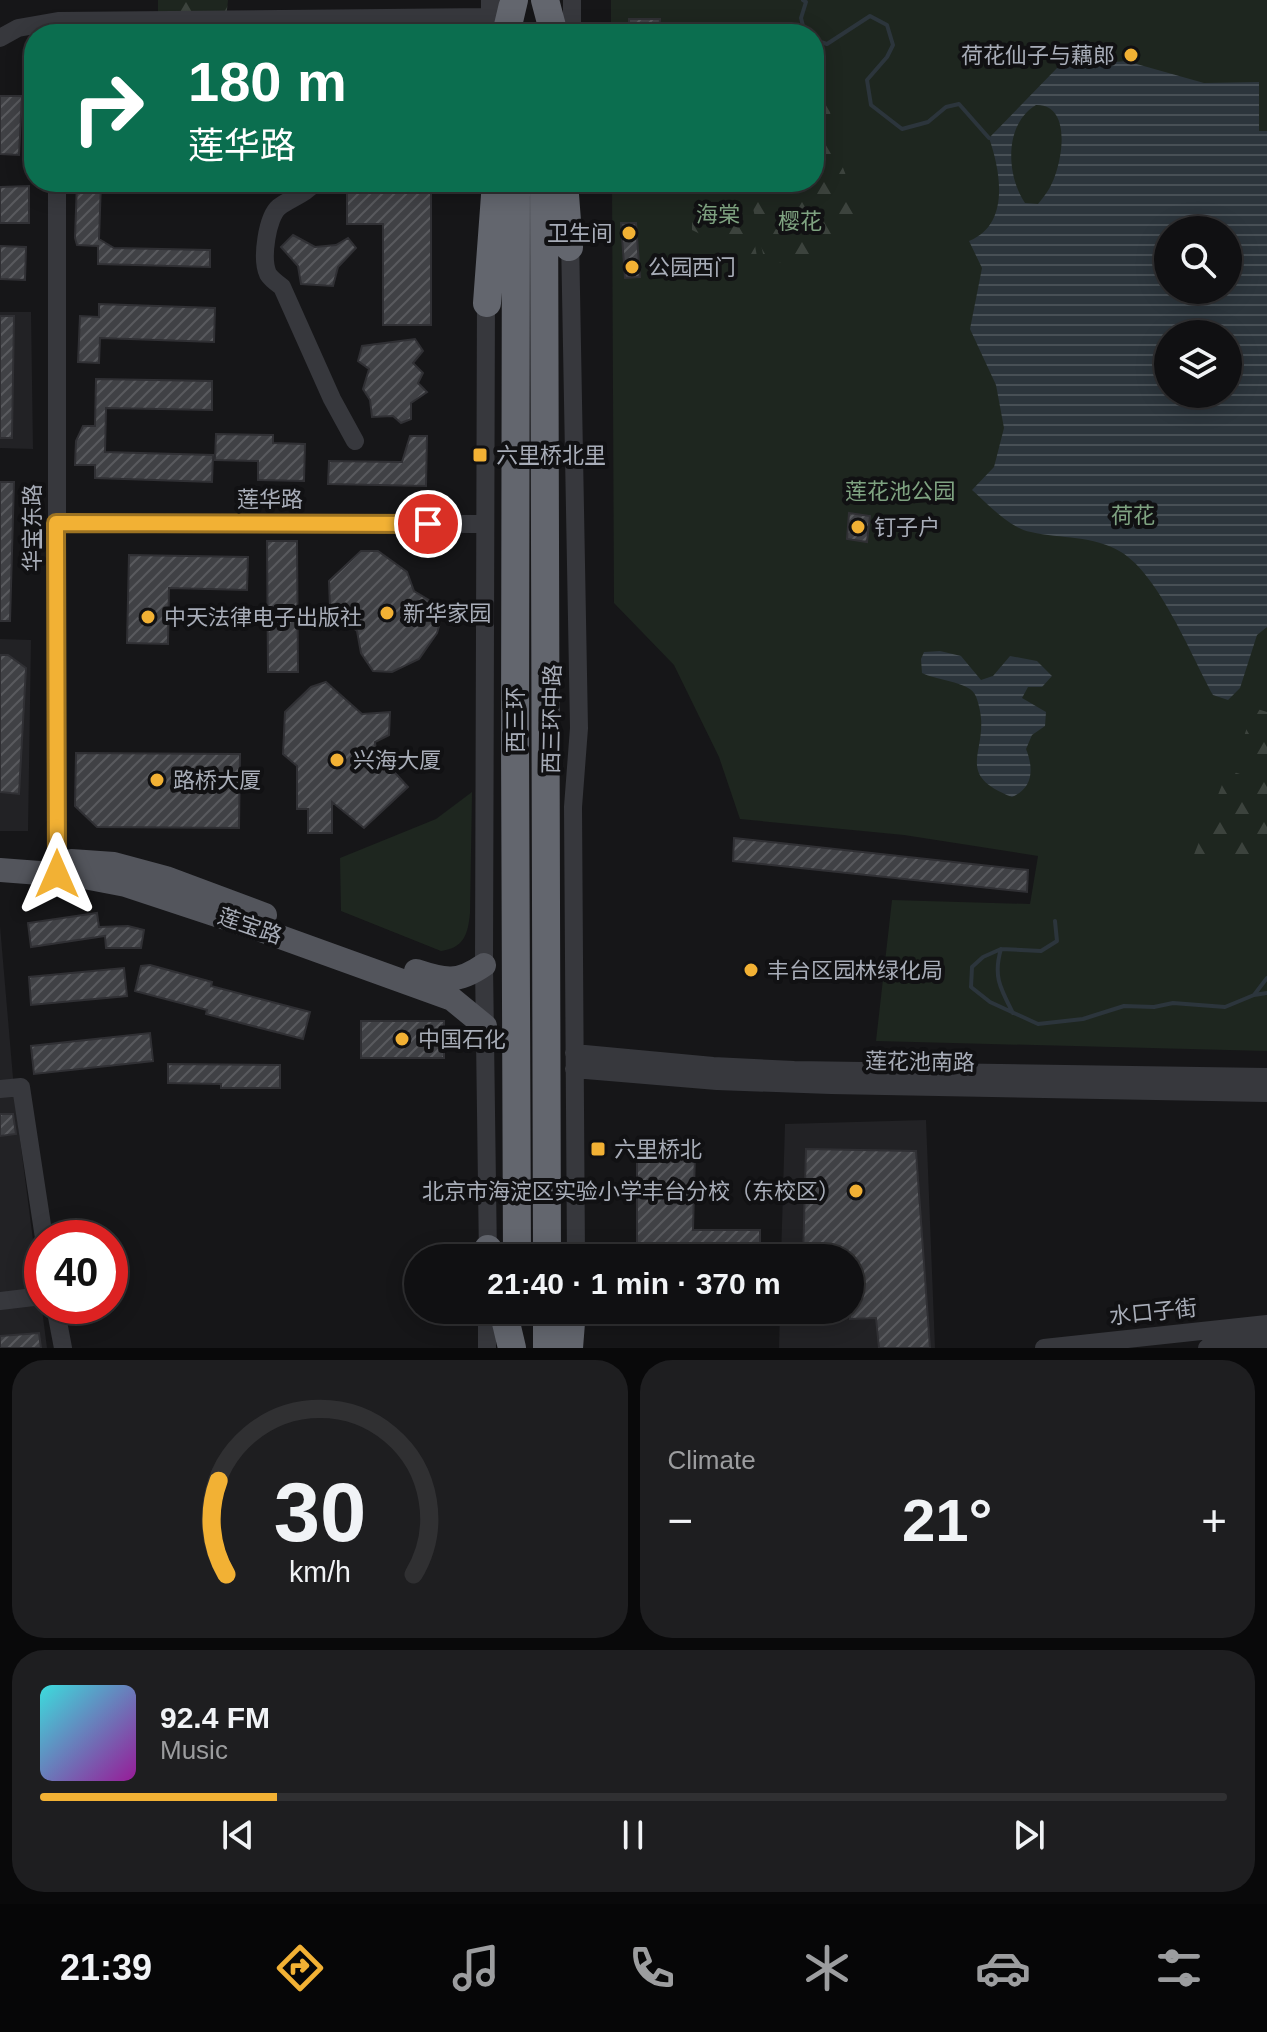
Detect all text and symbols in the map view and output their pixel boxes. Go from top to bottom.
place label: 荷花仙子与藕郎 [961,43,1115,68]
marker: 荷花仙子与藕郎 [1122,46,1140,64]
text: 180 m [188,50,347,113]
icon: right [56,56,160,160]
text: 莲华路 [188,125,296,166]
park label: 海棠 [696,202,740,227]
park label: 樱花 [778,209,822,234]
map controls [1154,216,1242,408]
button: search [1154,216,1242,304]
place label: 卫生间 [547,221,613,246]
marker: 卫生间 [620,224,638,242]
place label: 公园西门 [648,255,736,280]
marker: 公园西门 [623,258,641,276]
button: layers [1154,320,1242,408]
place label: 六里桥北里 [496,443,606,468]
marker: 六里桥北里 [471,446,489,464]
park label: 莲花池公园 [845,479,955,504]
street label: 华宝东路 [20,484,45,572]
street label: 莲华路 [237,487,303,512]
pin [394,490,462,558]
icon: arrive [406,502,450,546]
park label: 荷花 [1111,503,1155,528]
place label: 钉子户 [874,515,940,540]
marker: 钉子户 [849,518,867,536]
place label: 新华家园 [403,601,491,626]
marker: 新华家园 [378,604,396,622]
place label: 中天法律电子出版社 [164,605,362,630]
marker: 中天法律电子出版社 [139,608,157,626]
street label: 西三环中路 [539,664,565,774]
street label: 西三环 [503,687,528,753]
place label: 兴海大厦 [353,748,441,773]
marker: 兴海大厦 [328,751,346,769]
place label: 路桥大厦 [173,768,261,793]
marker: 路桥大厦 [148,771,166,789]
position arrow [15,832,99,916]
street label: 莲宝路 [215,903,285,949]
place label: 丰台区园林绿化局 [767,958,943,983]
marker: 丰台区园林绿化局 [742,961,760,979]
place label: 中国石化 [418,1027,506,1052]
marker: 中国石化 [393,1030,411,1048]
street label: 莲花池南路 [865,1049,975,1075]
place label: 六里桥北 [614,1137,702,1162]
marker: 六里桥北 [589,1140,607,1158]
place label: 北京市海淀区实验小学丰台分校（东校区） [422,1179,840,1204]
marker: 北京市海淀区实验小学丰台分校（东校区） [847,1182,865,1200]
speed limit sign: 40 [24,1220,128,1324]
text: 21:40 · 1 min · 370 m [487,1267,781,1300]
street label: 水口子街 [1108,1295,1198,1329]
text: Climate [668,1445,756,1475]
text: 30 [273,1466,366,1559]
text: 21° [902,1487,993,1554]
text: − [668,1496,693,1545]
text: + [1201,1496,1227,1545]
text: km/h [289,1556,351,1588]
text: 92.4 FM [160,1701,270,1734]
text: Music [160,1735,228,1765]
icon: previous [216,1813,260,1857]
icon: pause [611,1813,655,1857]
icon: next [1007,1813,1051,1857]
icon: directions [272,1940,328,1996]
icon: music [448,1940,504,1996]
icon: phone [624,1940,680,1996]
icon: climate [799,1940,855,1996]
icon: car [975,1940,1031,1996]
icon: filters [1151,1940,1207,1996]
text: 21:39 [60,1947,152,1988]

